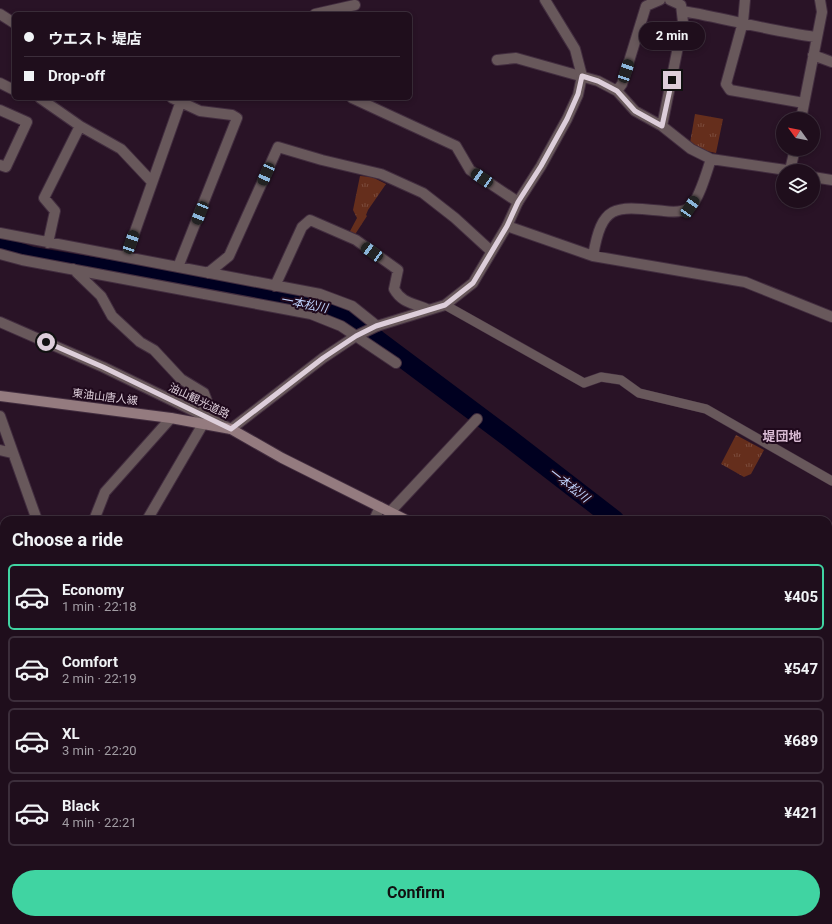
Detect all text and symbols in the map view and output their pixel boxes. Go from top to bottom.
callout: 2 min [639,22,705,50]
text: 2 min [656,28,688,43]
text: ウエスト 堤店 [48,30,142,48]
car [617,58,635,84]
text: Drop-off [48,67,105,85]
route end [663,71,681,89]
north arrow [776,112,820,156]
map controls [776,112,820,208]
car [256,161,276,187]
button: layers [776,164,820,208]
car [469,166,495,190]
car [678,194,702,220]
car [190,200,210,226]
car [121,229,141,255]
car [359,240,385,264]
water label: 一本松川 [279,293,331,316]
route start [37,333,55,351]
street label: 油山観光道路 [166,381,232,421]
street label: 東油山唐人線 [71,387,139,407]
district label: 堤団地 [762,429,802,444]
water label: 一本松川 [546,465,594,507]
text: Choose a ride [12,529,123,550]
icon: car [14,579,50,615]
text: Economy [62,581,124,599]
text: ¥405 [784,588,818,606]
text: 1 min · 22:18 [62,599,137,614]
icon: car [14,651,50,687]
text: Comfort [62,653,118,671]
text: ¥547 [784,660,818,678]
text: 2 min · 22:19 [62,671,137,686]
icon: car [14,723,50,759]
text: XL [62,725,80,743]
text: ¥689 [784,732,818,750]
text: 3 min · 22:20 [62,743,137,758]
icon: car [14,795,50,831]
text: Black [62,797,99,815]
text: ¥421 [784,804,818,822]
text: 4 min · 22:21 [62,815,137,830]
button: Confirm [12,870,820,916]

